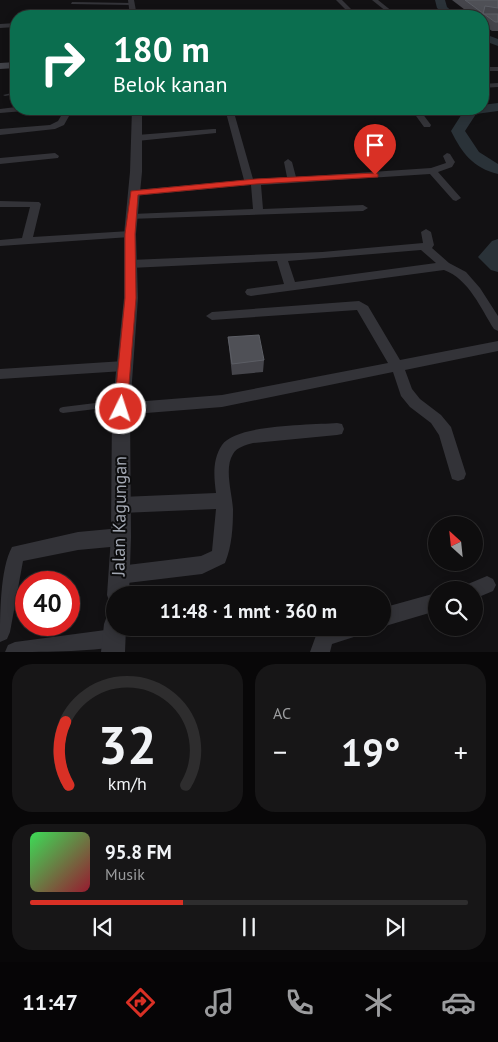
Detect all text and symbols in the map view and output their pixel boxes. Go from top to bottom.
text: 180 m [113,26,210,72]
icon: right [30,30,95,95]
text: Belok kanan [113,70,227,98]
pin [354,124,396,175]
icon: arrive [361,131,389,159]
position arrow [94,382,146,434]
street label: Jalan Kagungan [106,456,132,577]
north arrow [428,516,482,571]
map controls [428,516,483,636]
speed limit sign: 40 [15,571,80,636]
button: search [428,581,483,636]
text: 11:48 · 1 mnt · 360 m [160,599,337,623]
text: AC [273,703,291,723]
text: 32 [98,711,157,778]
text: 19° [341,727,400,776]
text: − [273,733,287,770]
text: + [454,733,468,770]
text: km/h [108,772,147,795]
text: 95.8 FM [105,840,172,864]
text: Musik [105,864,145,884]
icon: previous [89,913,117,941]
icon: pause [235,913,263,941]
icon: next [381,913,409,941]
icon: directions [123,985,158,1020]
icon: music [202,985,237,1020]
icon: phone [282,985,317,1020]
icon: climate [361,985,396,1020]
icon: car [441,985,476,1020]
text: 11:47 [22,988,78,1016]

